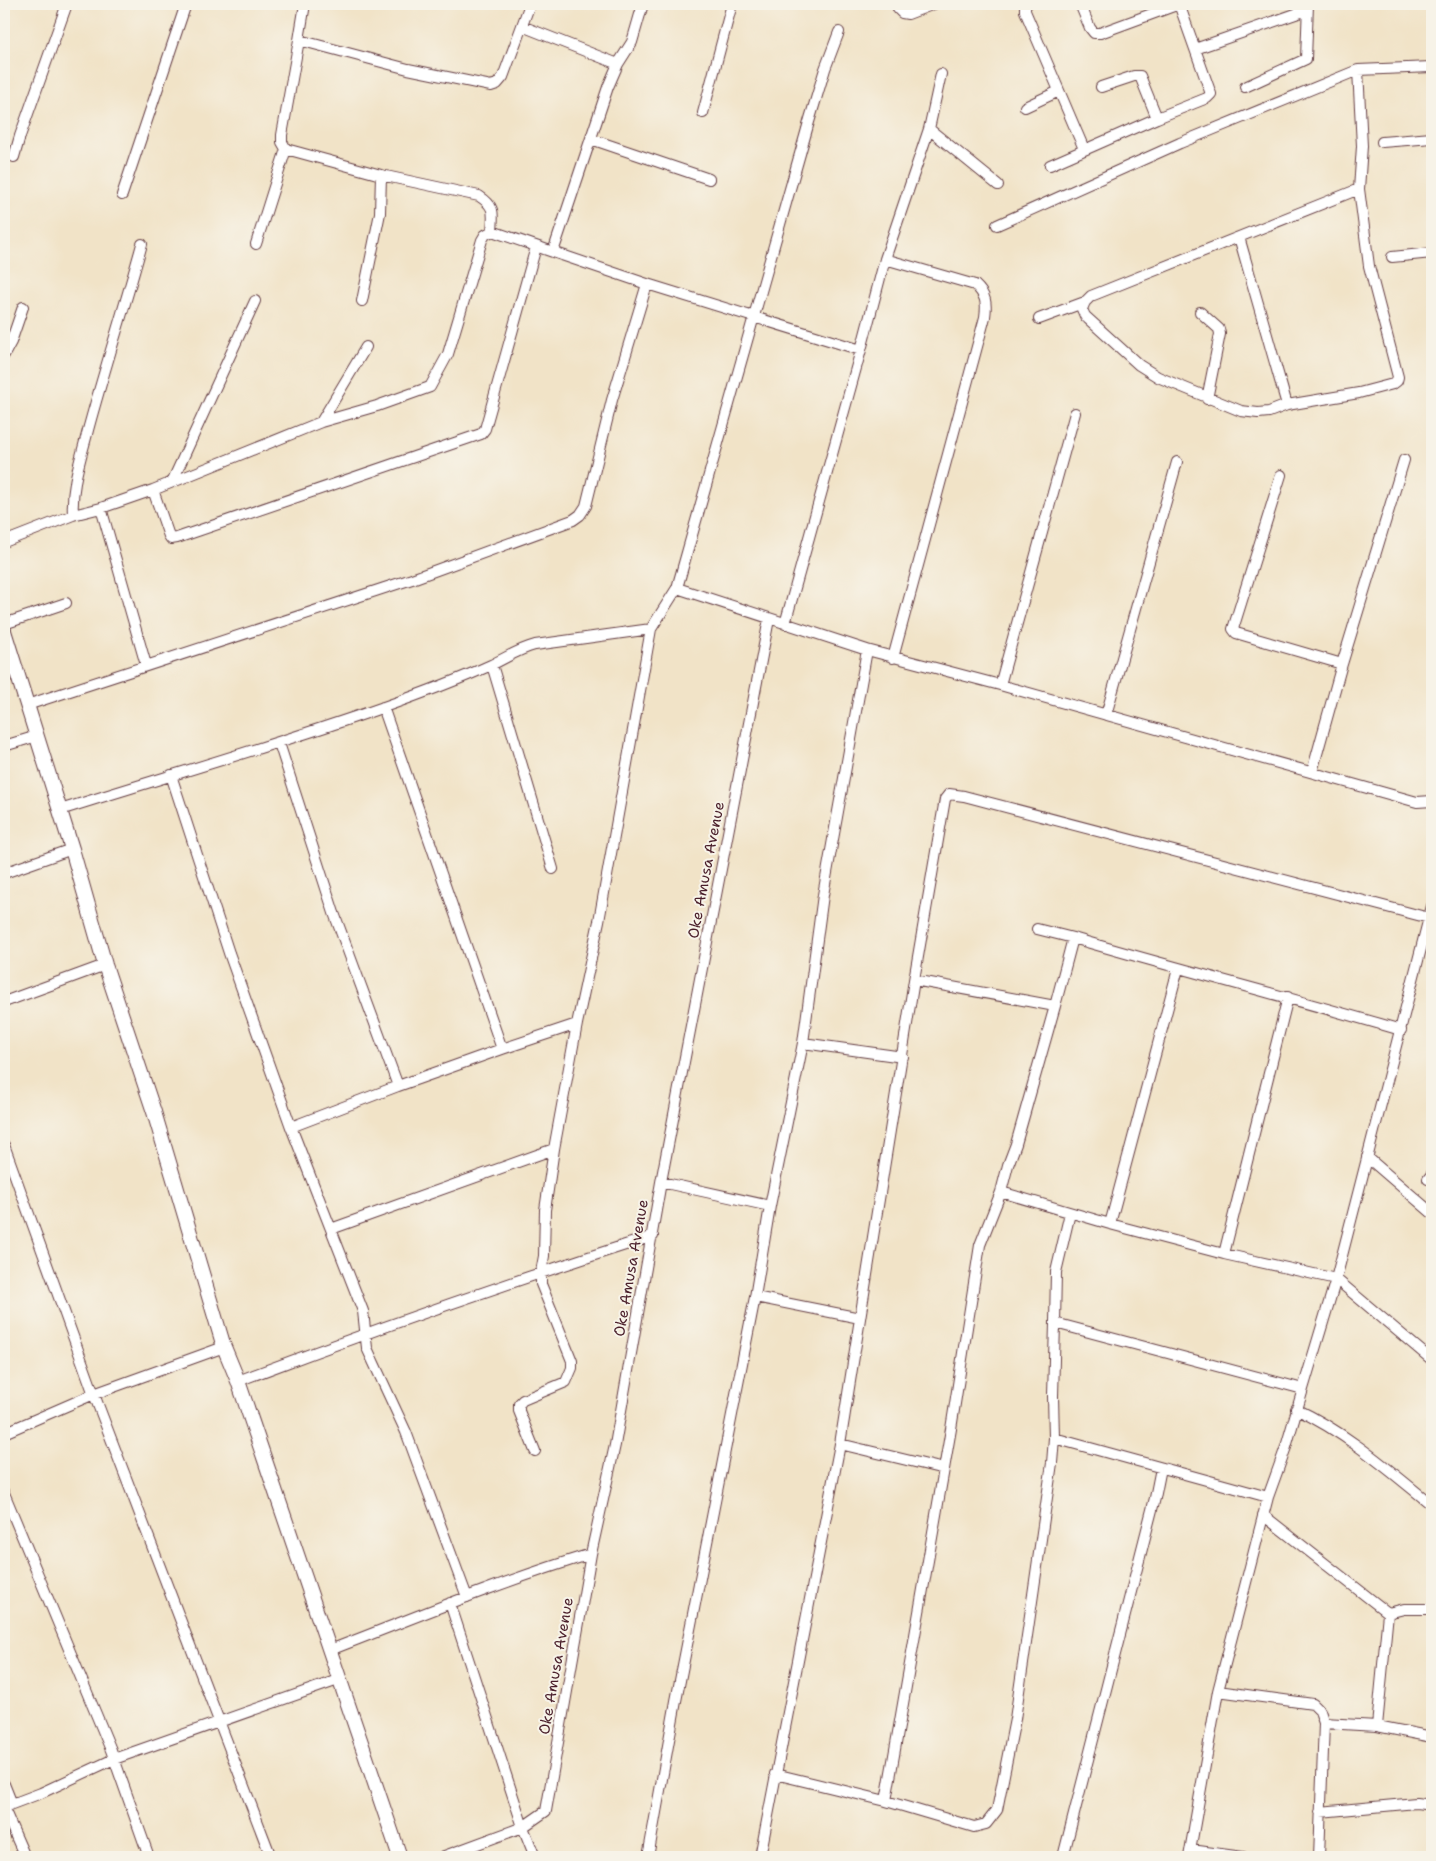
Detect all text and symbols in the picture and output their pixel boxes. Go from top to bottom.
street label: Oke Amusa Avenue [683,800,729,940]
street label: Oke Amusa Avenue [609,1198,653,1338]
street label: Oke Amusa Avenue [534,1596,578,1736]

